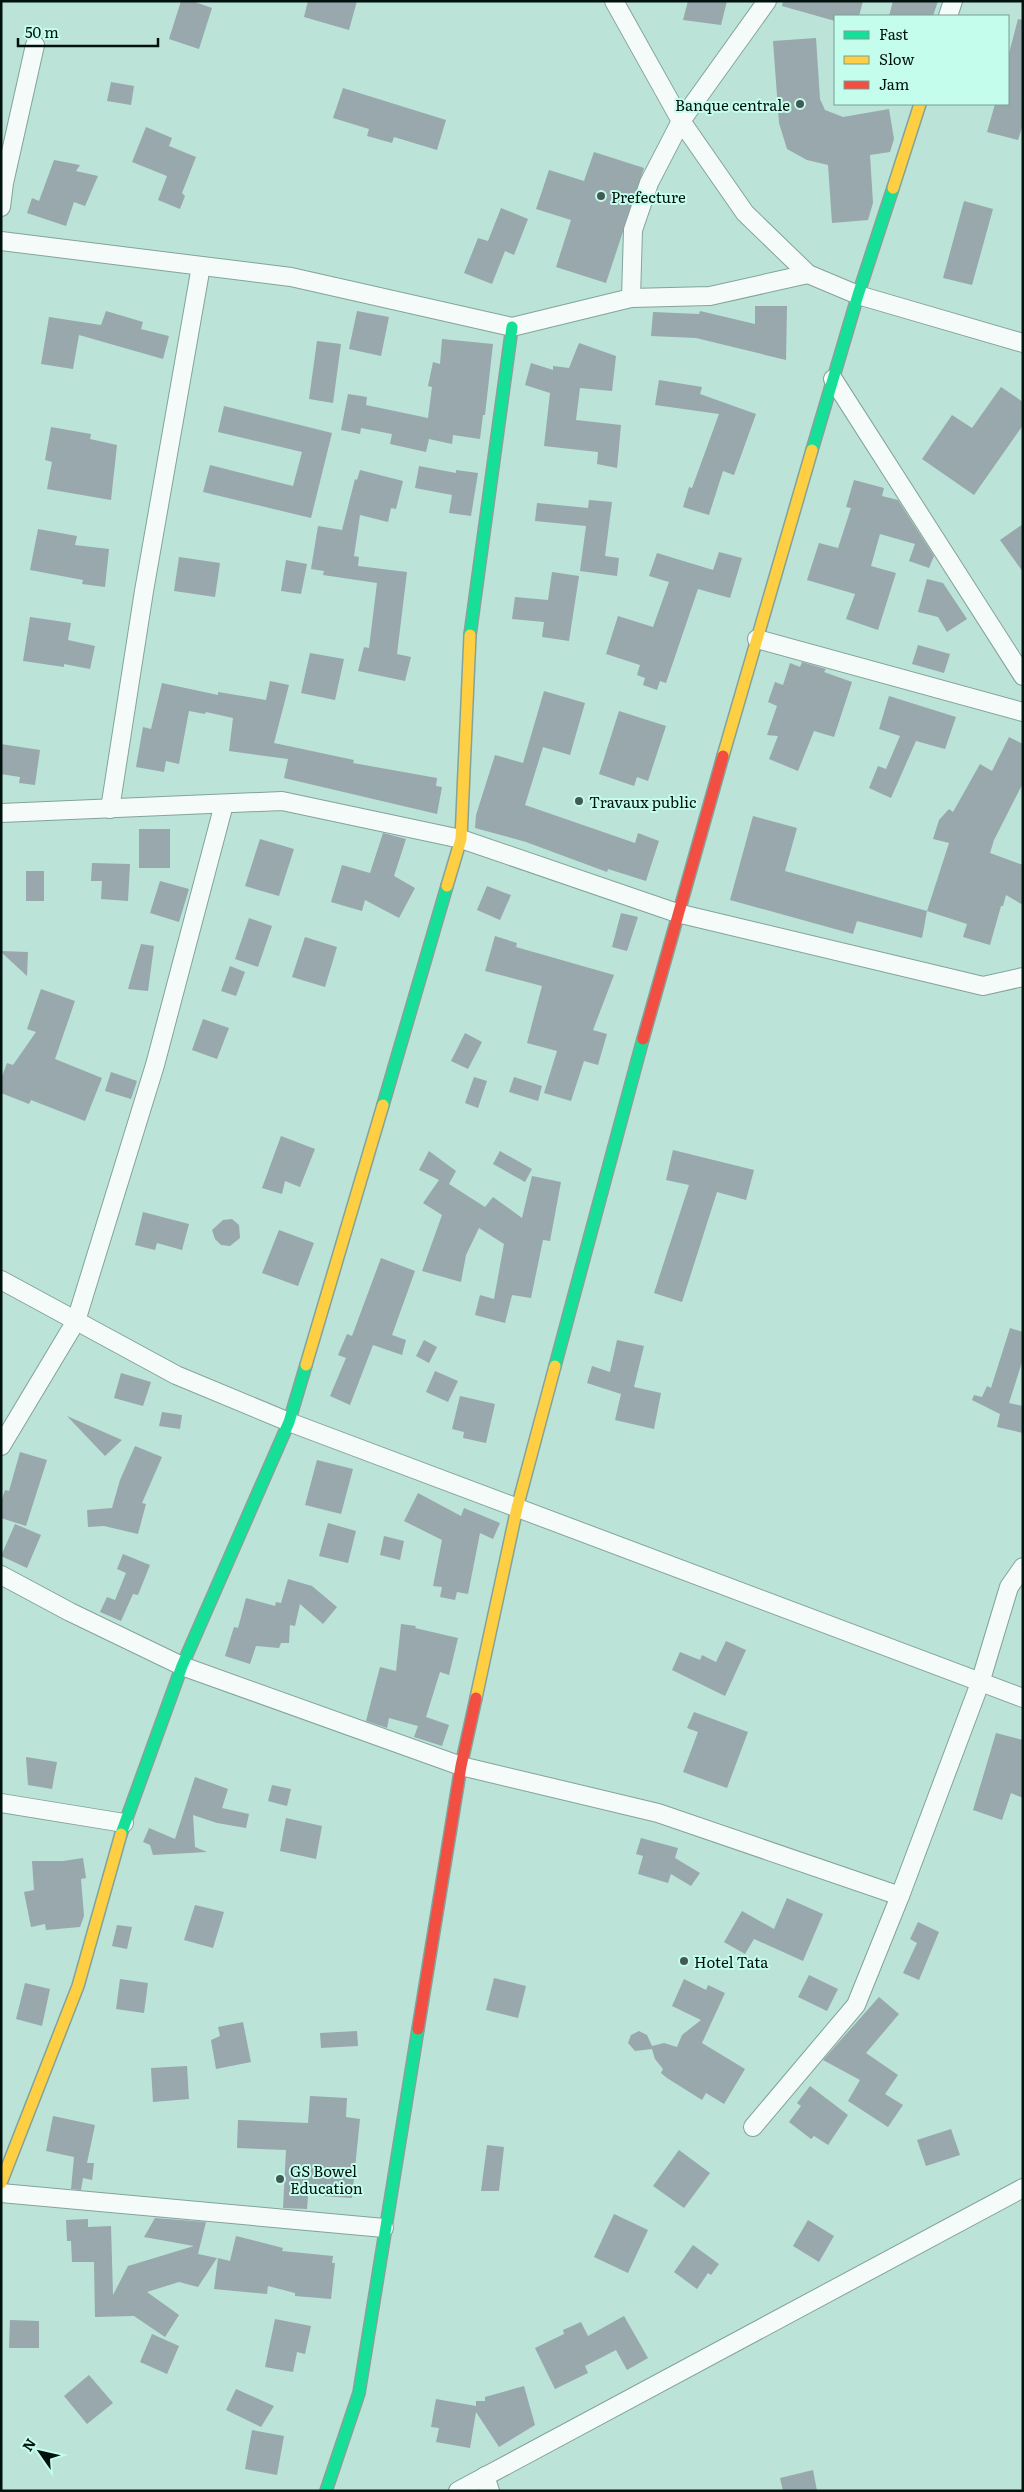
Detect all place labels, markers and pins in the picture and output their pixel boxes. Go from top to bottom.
place label: Banque centrale [675,93,790,116]
marker: Banque centrale [794,98,806,110]
place label: Prefecture [611,185,686,208]
marker: Prefecture [595,190,607,202]
place label: Travaux public [589,790,697,813]
marker: Travaux public [573,795,585,807]
place label: Hotel Tata [694,1950,769,1973]
marker: Hotel Tata [678,1955,690,1967]
place label: GS Bowel Education [290,2159,363,2199]
marker: GS Bowel Education [274,2173,286,2185]

